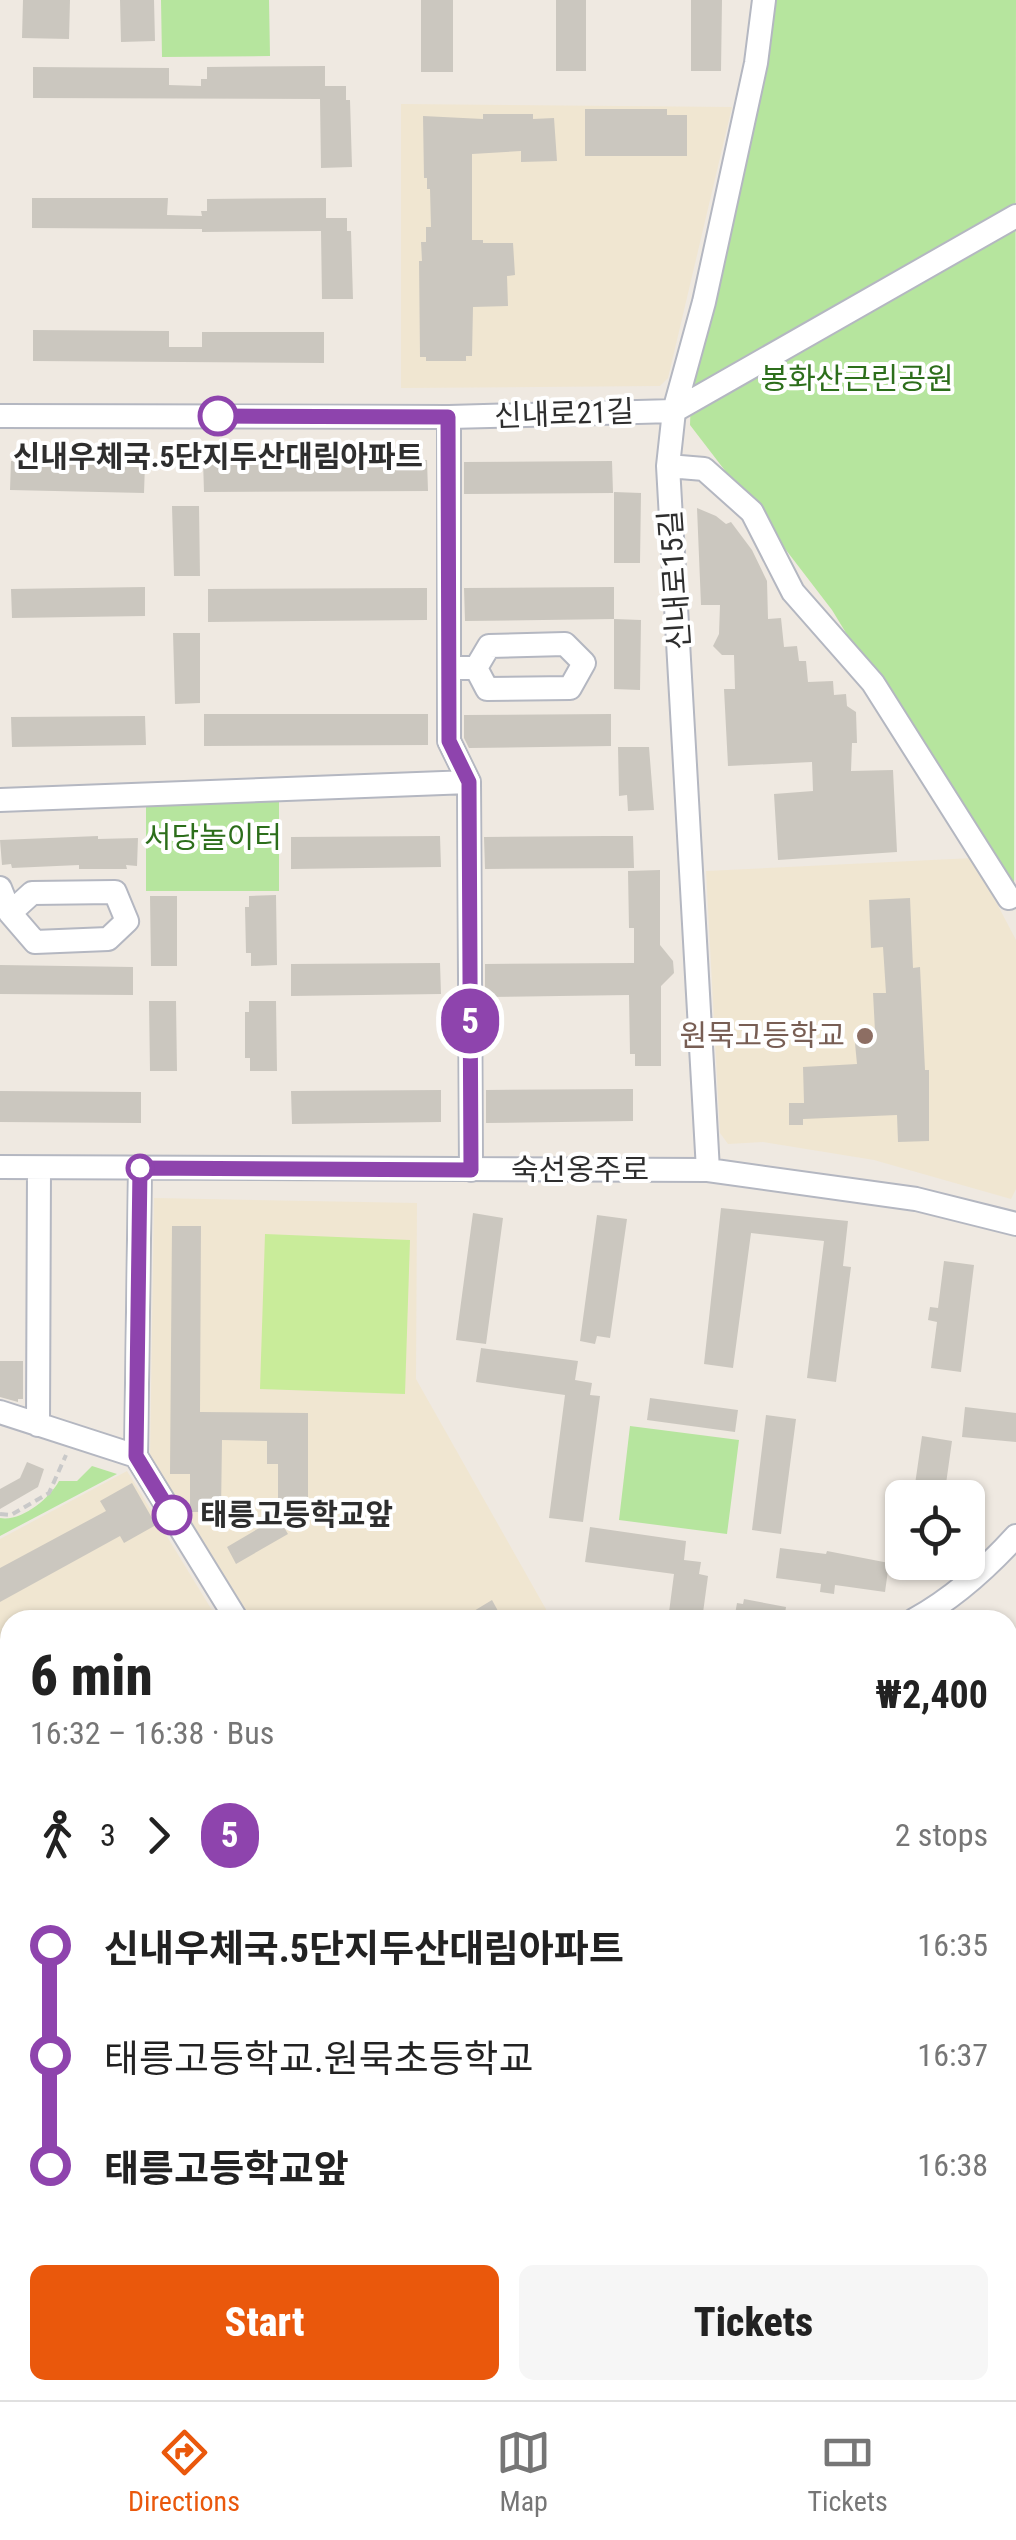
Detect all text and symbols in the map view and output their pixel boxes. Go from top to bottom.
park label: 봉화산근린공원 [760,361,954,396]
street label: 신내로21길 [493,394,635,433]
marker: 신내우체국.5단지두산대림아파트 [199,397,237,435]
place label: 신내우체국.5단지두산대림아파트 [13,439,423,474]
street label: 신내로15길 [652,509,697,651]
park label: 서당놀이터 [144,820,282,855]
line badge: 5 [438,988,502,1054]
text: 5 [461,1001,479,1042]
place label: 원묵고등학교 [679,1018,845,1053]
marker: 원묵고등학교 [854,1025,876,1047]
street label: 숙선옹주로 [511,1152,649,1187]
unlabelled marker [127,1155,153,1181]
map controls [885,1480,985,1580]
button: locate [885,1480,985,1580]
marker: 태릉고등학교앞 [153,1496,191,1534]
place label: 태릉고등학교앞 [200,1497,393,1532]
text: 6 min [30,1644,153,1708]
text: ₩2,400 [875,1673,988,1717]
text: 16:32 – 16:38 · Bus [30,1714,274,1752]
icon: walk [30,1808,85,1863]
icon: forward [131,1808,186,1863]
text: 5 [221,1815,239,1856]
text: 3 [100,1816,116,1854]
text: 2 stops [895,1816,988,1854]
text: 16:35 [917,1926,988,1964]
text: 신내우체국.5단지두산대림아파트 [104,1927,624,1971]
text: 16:37 [917,2036,988,2074]
text: 태릉고등학교.원묵초등학교 [104,2037,534,2081]
text: 16:38 [917,2146,988,2184]
text: 태릉고등학교앞 [104,2147,349,2191]
button: Start [30,2265,499,2380]
button: Tickets [519,2265,988,2380]
tab: Directions [128,2425,240,2518]
tab: Map [496,2425,551,2518]
tab: Tickets [807,2425,888,2518]

